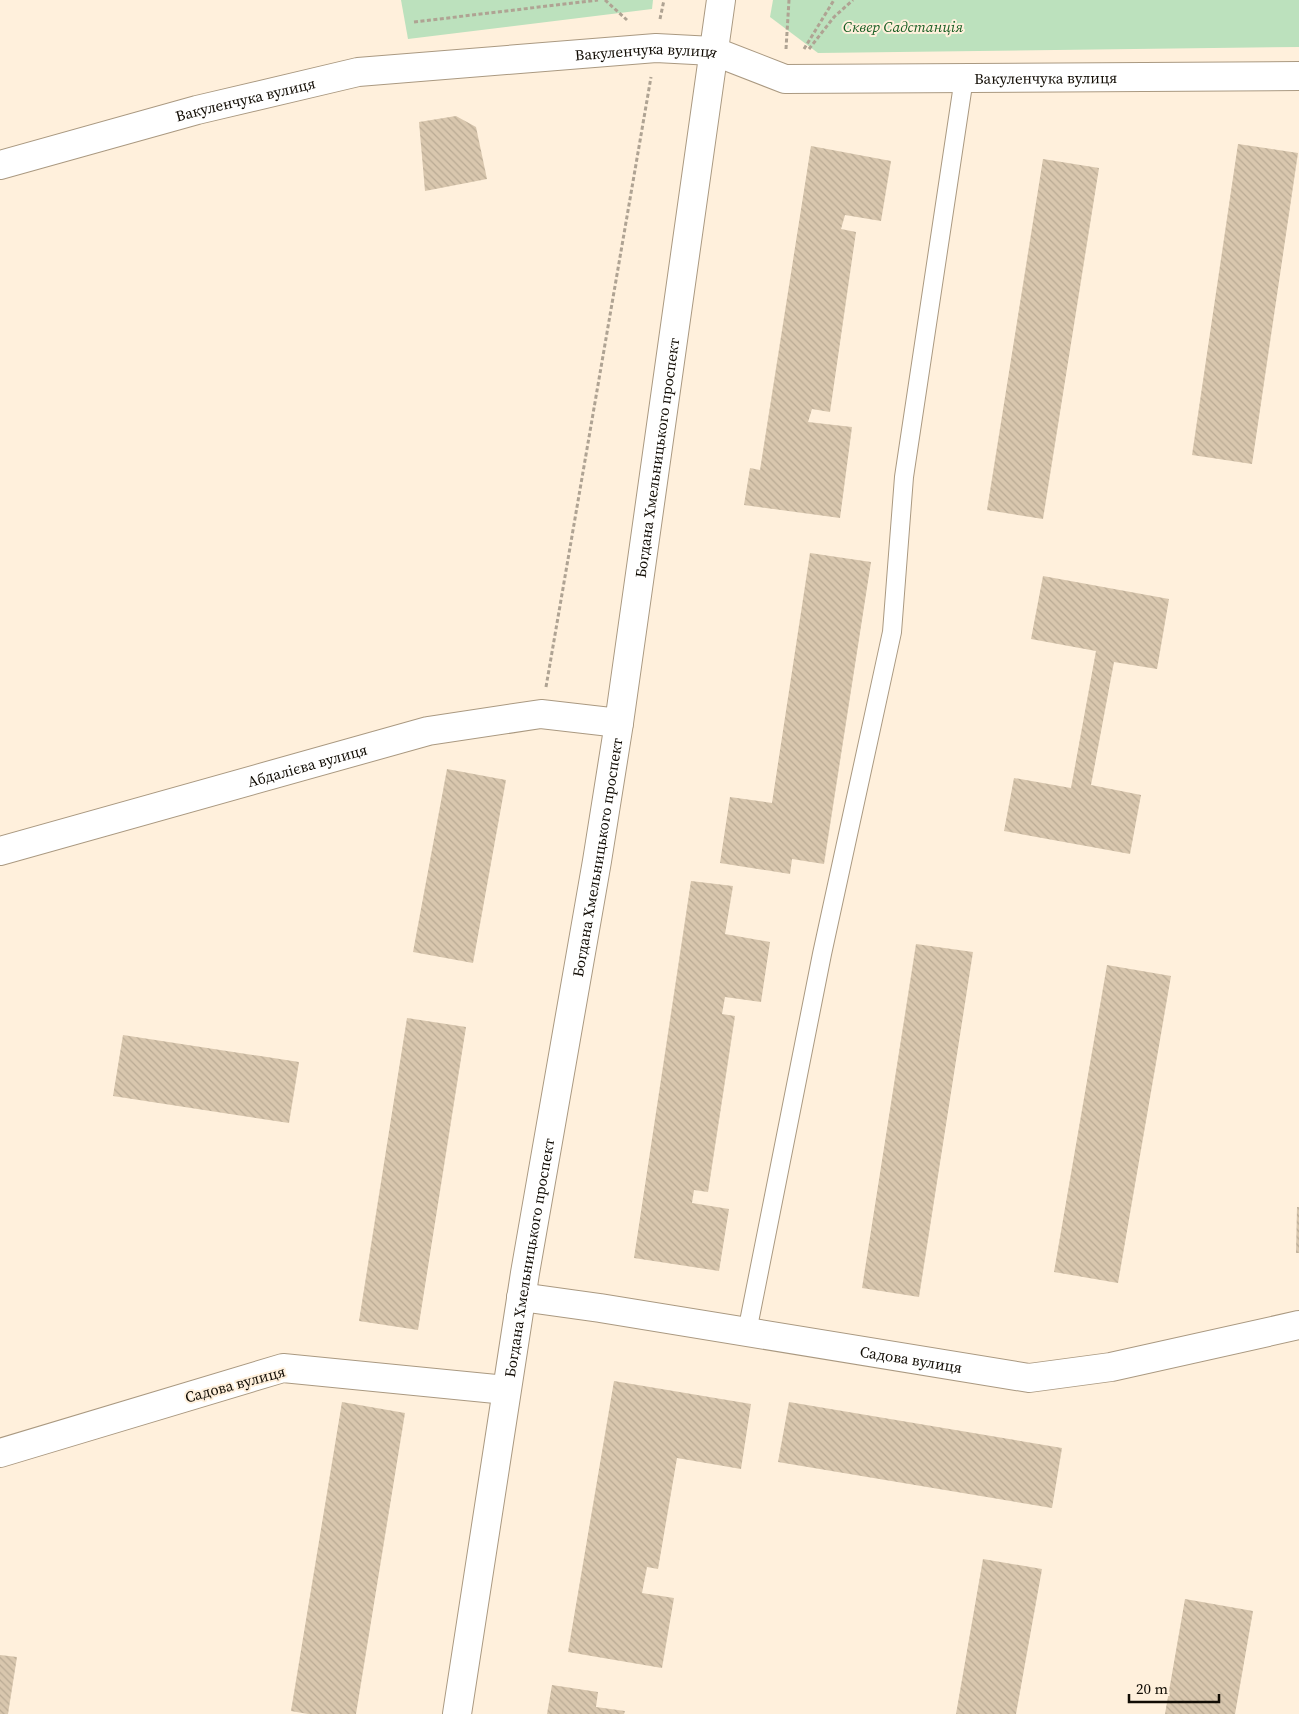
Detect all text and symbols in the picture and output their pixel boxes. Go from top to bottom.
park label: Сквер Садстанція [843,16,963,37]
street label: Вакуленчука вулиця [574,37,721,65]
street label: Вакуленчука вулиця [974,67,1117,88]
street label: Вакуленчука вулиця [173,72,317,126]
street label: Богдана Хмельницького проспект [629,336,684,579]
street label: Богдана Хмельницького проспект [566,736,627,979]
street label: Абдалієва вулиця [245,738,369,792]
street label: Богдана Хмельницького проспект [499,1136,559,1379]
street label: Садова вулиця [859,1340,964,1377]
street label: Садова вулиця [183,1361,287,1407]
scale bar [1129,1672,1219,1704]
text: 20 m [1136,1678,1168,1699]

